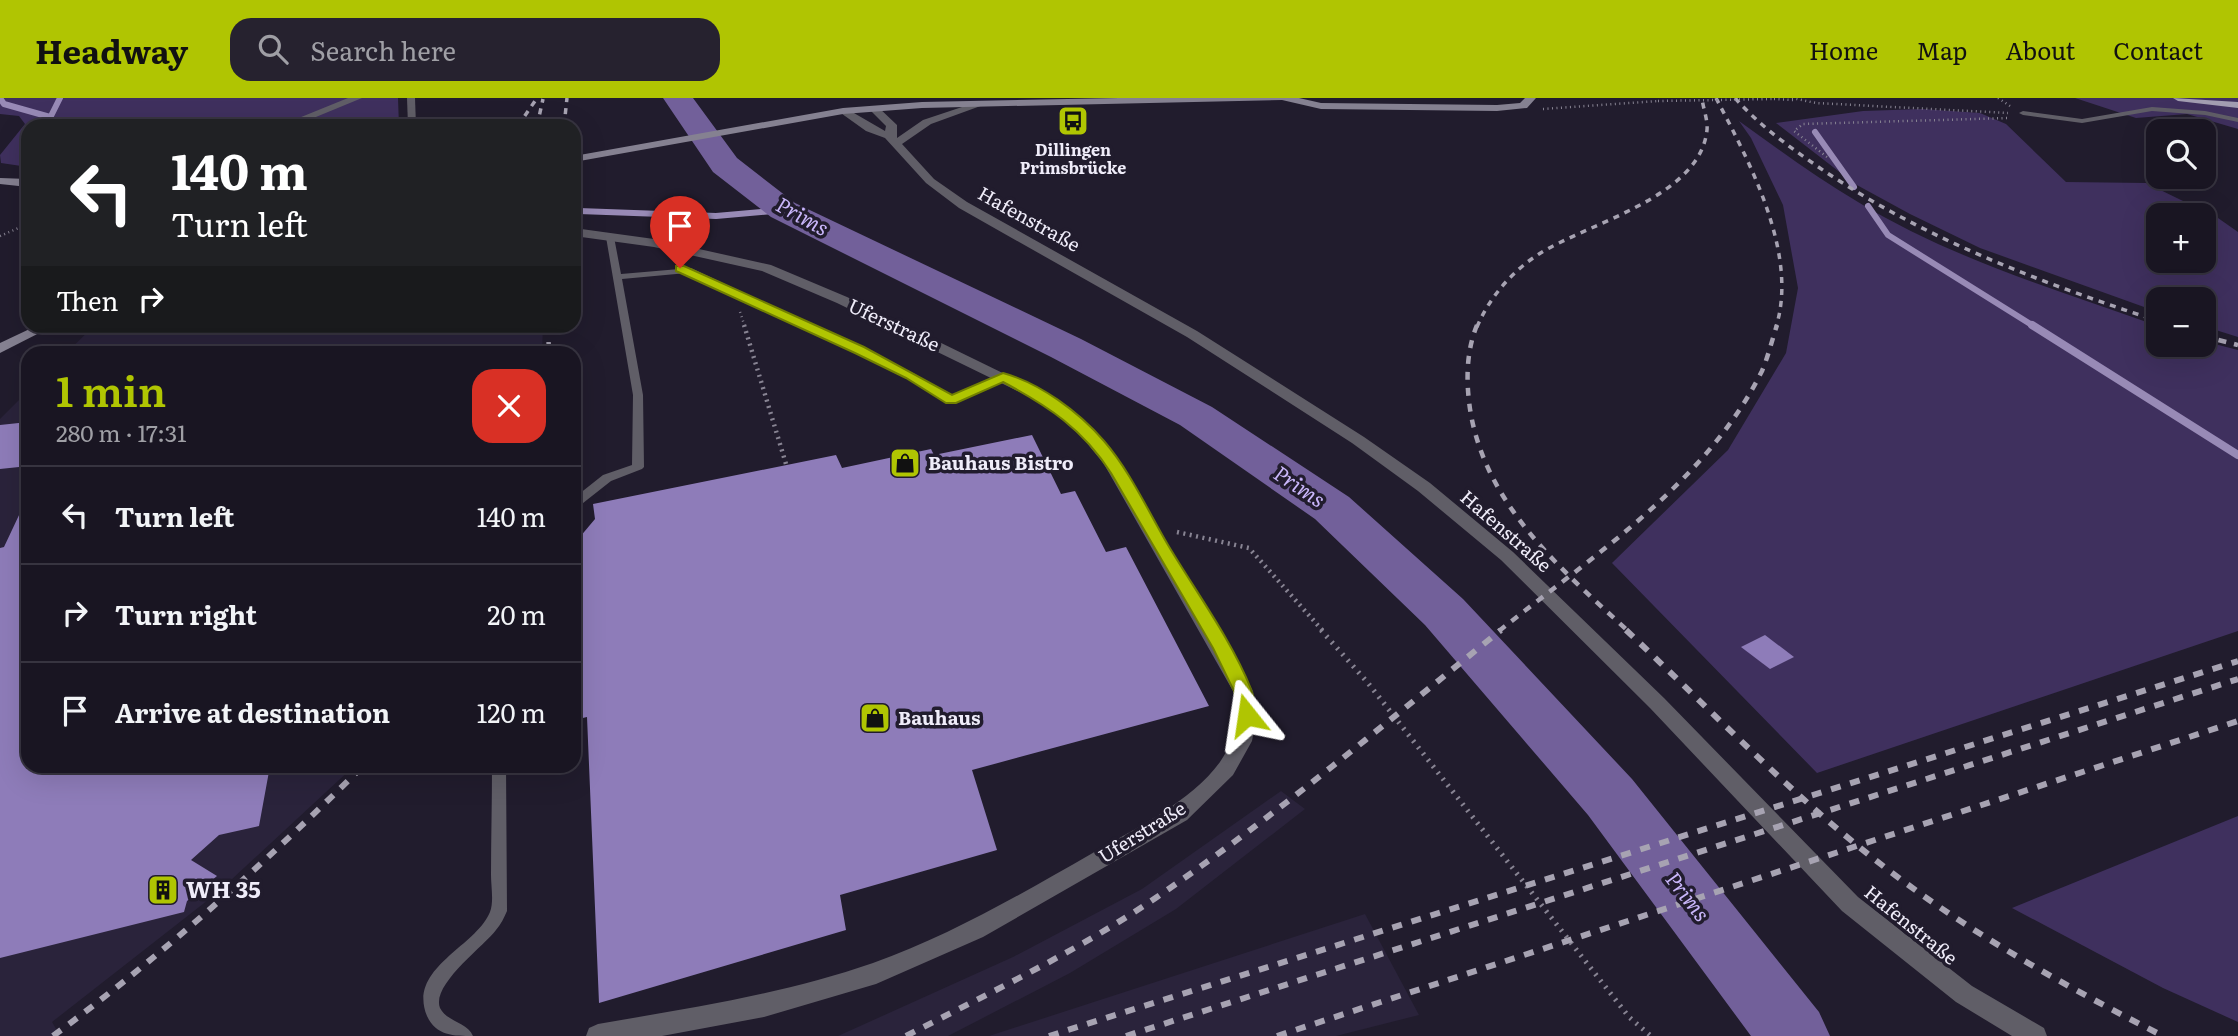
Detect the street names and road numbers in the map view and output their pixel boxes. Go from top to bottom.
street label: Hafenstraße [973,178,1086,258]
street label: Uferstraße [844,291,945,358]
street label: Hafenstraße [1455,483,1559,578]
street label: Uferstraße [1092,793,1191,869]
street label: Hafenstraße [1859,878,1964,971]

